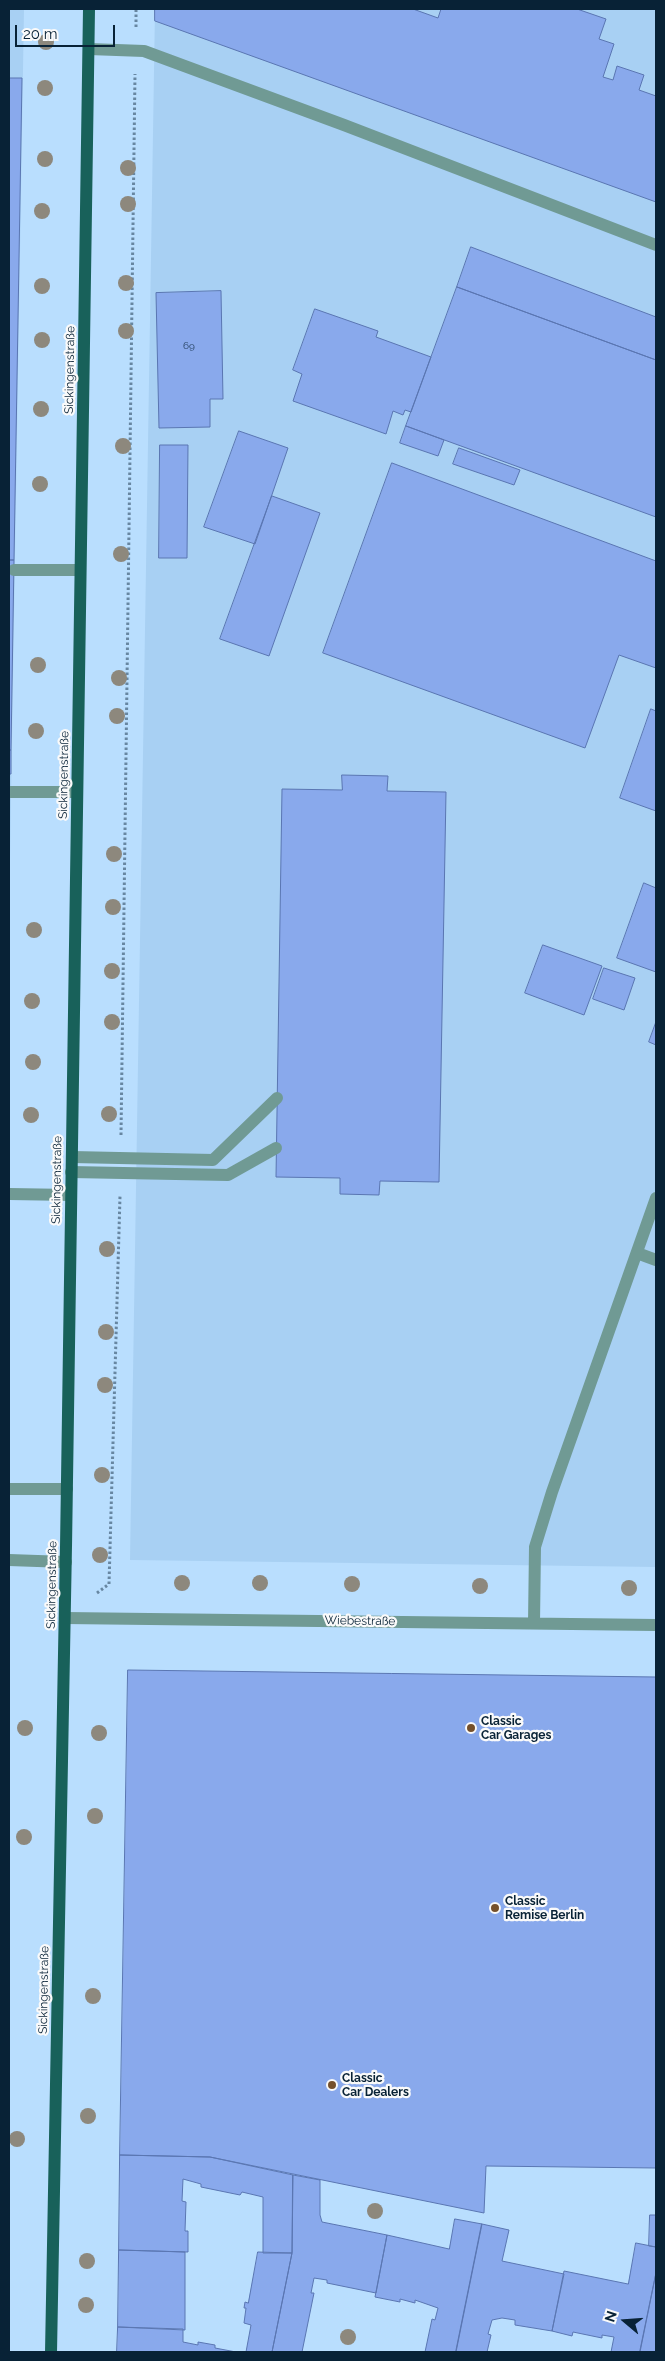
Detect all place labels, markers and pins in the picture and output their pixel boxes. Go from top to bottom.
place label: Classic Car Garages [481,1714,551,1742]
marker: Classic Car Garages [465,1722,477,1734]
place label: Classic Remise Berlin [505,1894,584,1922]
marker: Classic Remise Berlin [489,1902,501,1914]
place label: Classic Car Dealers [342,2071,409,2099]
marker: Classic Car Dealers [326,2079,338,2091]

